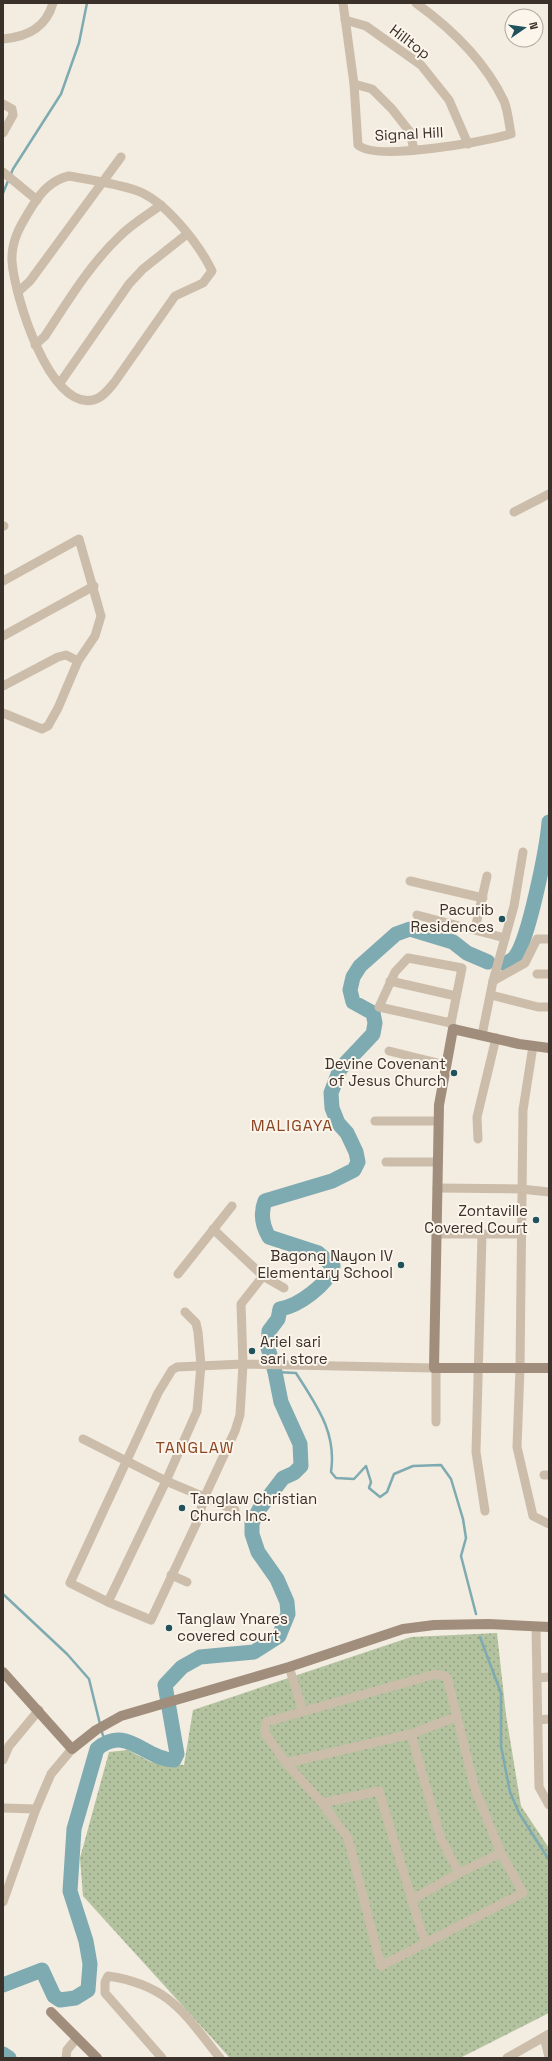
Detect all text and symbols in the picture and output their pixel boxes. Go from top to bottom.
north arrow [504,8,544,48]
street label: Hilltop [386,20,435,63]
text: N [526,21,541,31]
street label: Signal Hill [374,122,444,145]
place label: Pacurib Residences [411,900,494,936]
marker: Pacurib Residences [497,914,507,924]
place label: Devine Covenant of Jesus Church [325,1054,446,1090]
marker: Devine Covenant of Jesus Church [449,1068,459,1078]
district label: MALIGAYA [251,1115,333,1136]
place label: Zontaville Covered Court [424,1201,528,1237]
marker: Zontaville Covered Court [531,1215,541,1225]
place label: Bagong Nayon IV Elementary School [257,1246,393,1282]
marker: Bagong Nayon IV Elementary School [396,1260,406,1270]
place label: Ariel sari sari store [260,1332,328,1368]
marker: Ariel sari sari store [247,1346,257,1356]
district label: TANGLAW [156,1437,234,1458]
place label: Tanglaw Christian Church Inc. [190,1489,317,1525]
marker: Tanglaw Christian Church Inc. [177,1503,187,1513]
place label: Tanglaw Ynares covered court [177,1609,288,1645]
marker: Tanglaw Ynares covered court [164,1623,174,1633]

